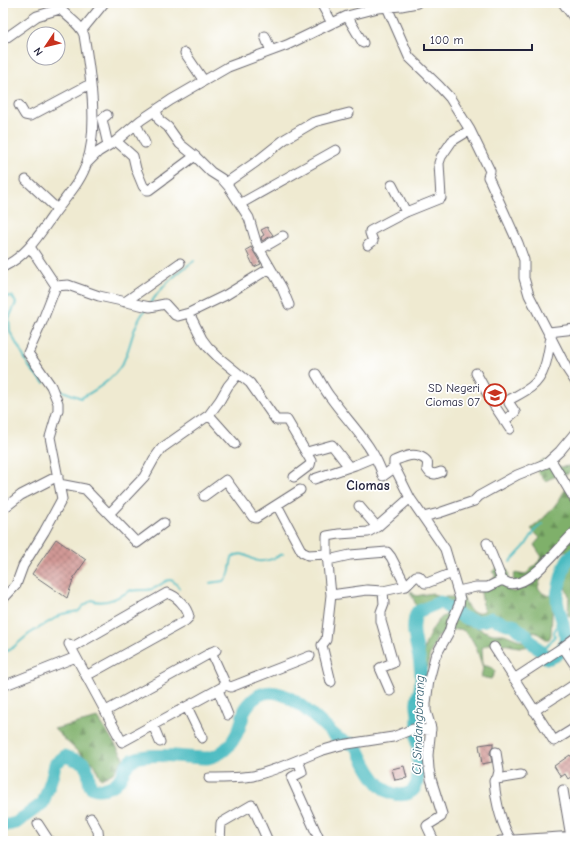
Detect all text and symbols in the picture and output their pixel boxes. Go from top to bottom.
north arrow [26,26,66,66]
scale bar [424,26,532,52]
text: 100 m [430,33,463,47]
text: N [31,45,46,58]
place label: SD Negeri Ciomas 07 [425,381,480,409]
school or university icon: SD Negeri Ciomas 07 [482,382,508,408]
district label: Ciomas [346,477,390,494]
water label: Ci Sindangbarang [409,675,427,775]

